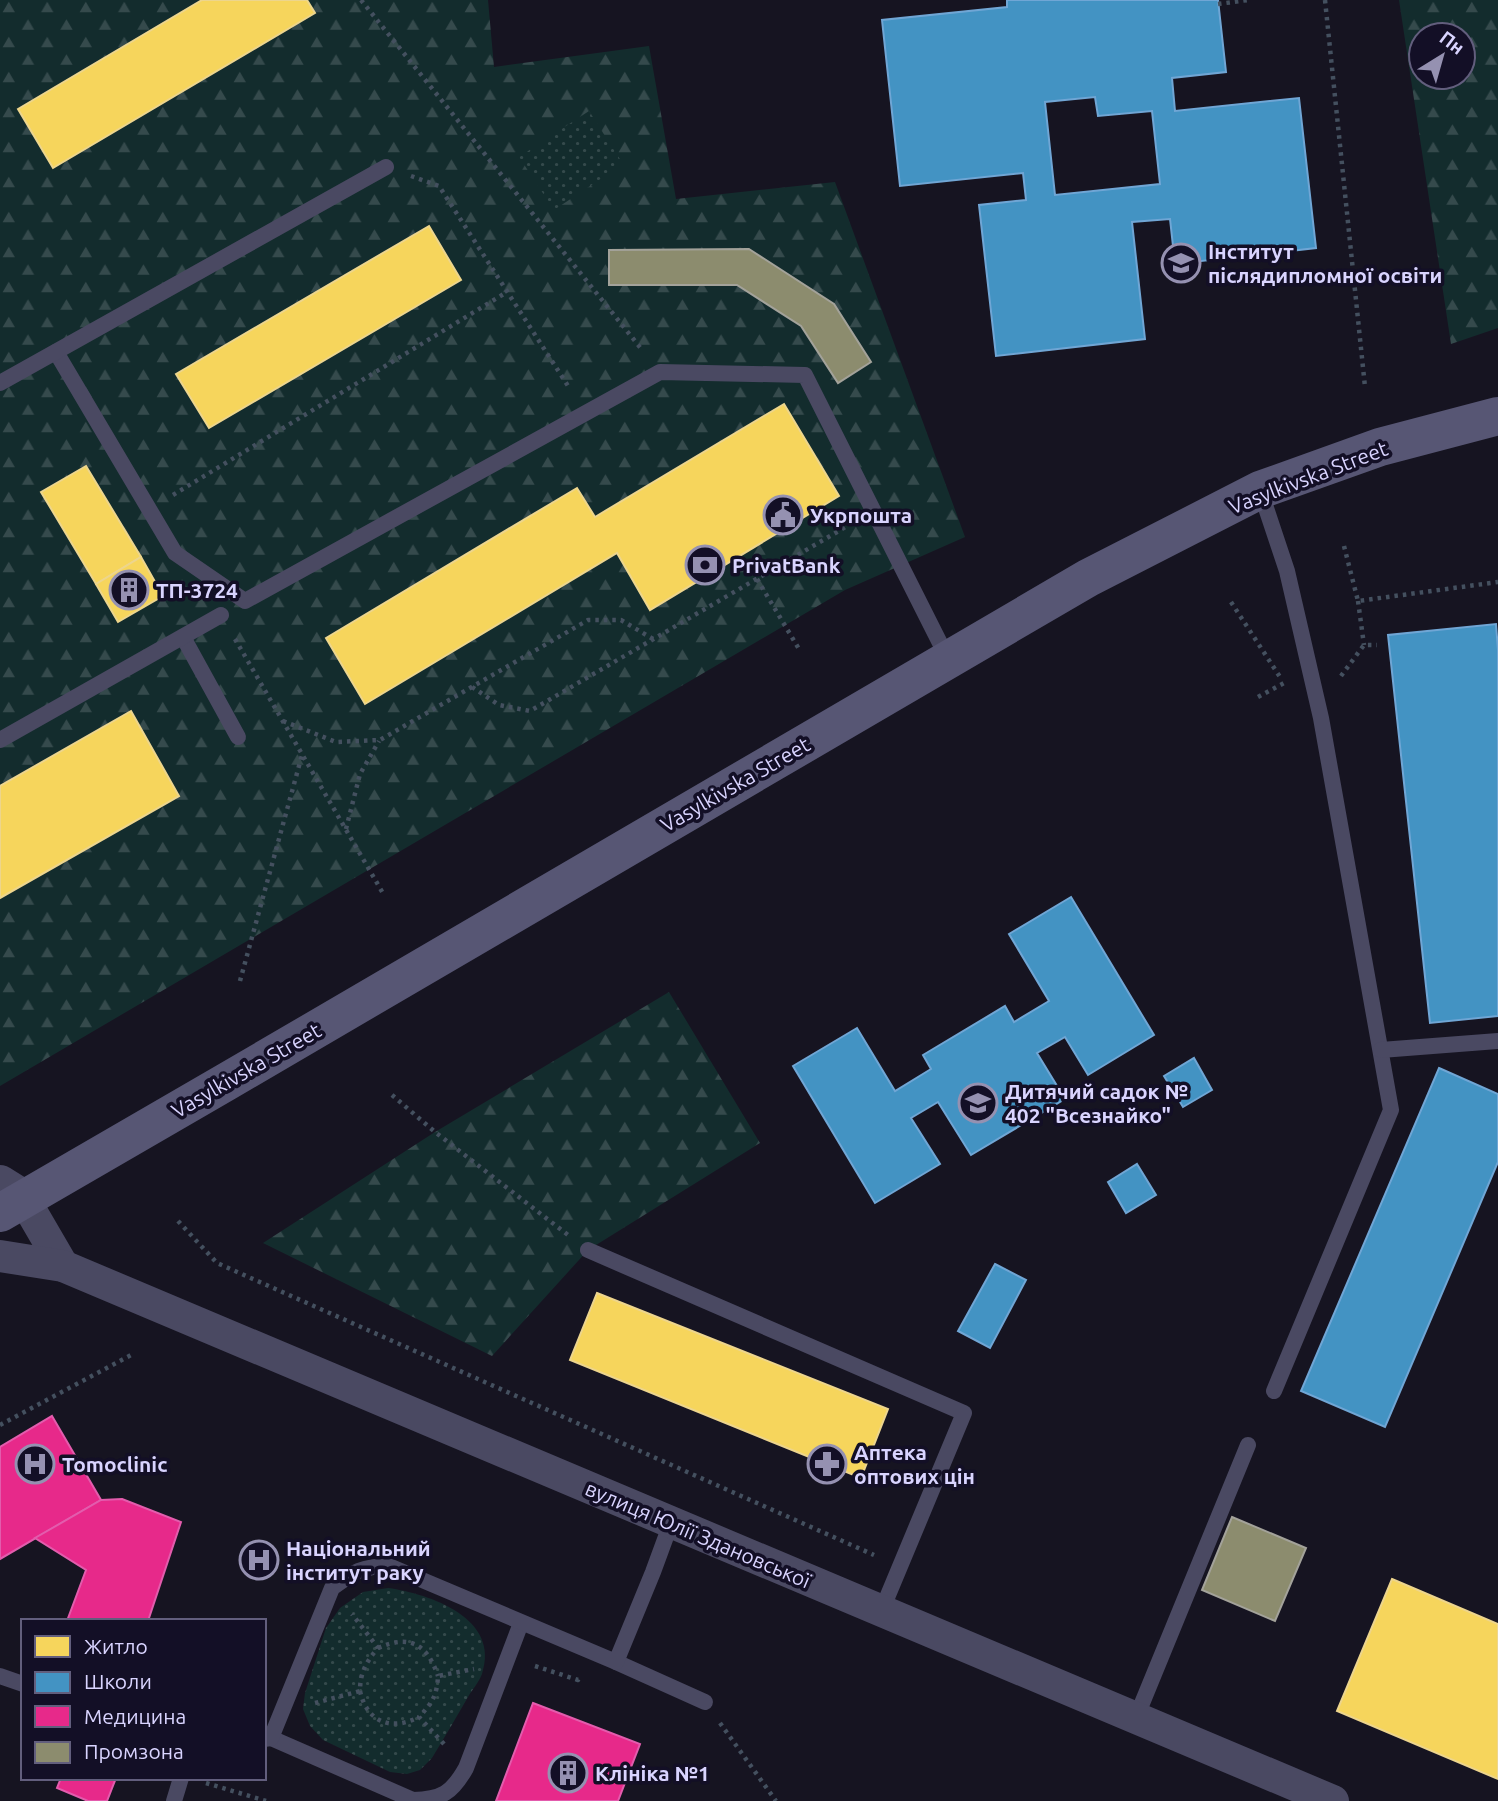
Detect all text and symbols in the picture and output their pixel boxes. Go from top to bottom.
north arrow [1407,21,1477,91]
text: Пн [1436,26,1469,59]
place label: Інститут післядипломної освіти [1208,239,1442,287]
school or university icon: Інститут післядипломної освіти [1160,242,1202,284]
street label: Vasylkivska Street [1225,436,1391,518]
public building icon: Укрпошта [762,494,804,536]
place label: Укрпошта [810,503,912,527]
bank icon: PrivatBank [684,544,726,586]
place label: PrivatBank [732,553,841,577]
building icon: ТП-3724 [108,569,150,611]
place label: ТП-3724 [156,578,238,602]
street label: Vasylkivska Street [656,732,814,836]
street label: Vasylkivska Street [167,1018,325,1122]
place label: Дитячий садок № 402 "Всезнайко" [1005,1079,1188,1127]
school or university icon: Дитячий садок № 402 "Всезнайко" [957,1082,999,1124]
place label: Аптека оптових цін [854,1440,975,1488]
hospital icon: Tomoclinic [14,1443,56,1485]
pharmacy icon: Аптека оптових цін [806,1443,848,1485]
place label: Tomoclinic [62,1452,168,1476]
street label: вулиця Юлії Здановської [582,1476,815,1593]
place label: Національний інститут раку [286,1536,431,1584]
hospital icon: Національний інститут раку [238,1539,280,1581]
legend [21,1619,266,1780]
text: Житло [84,1634,148,1658]
text: Школи [84,1669,152,1693]
text: Медицина [84,1704,186,1728]
text: Промзона [84,1739,184,1763]
building icon: Клініка №1 [547,1752,589,1794]
place label: Клініка №1 [595,1761,710,1785]

